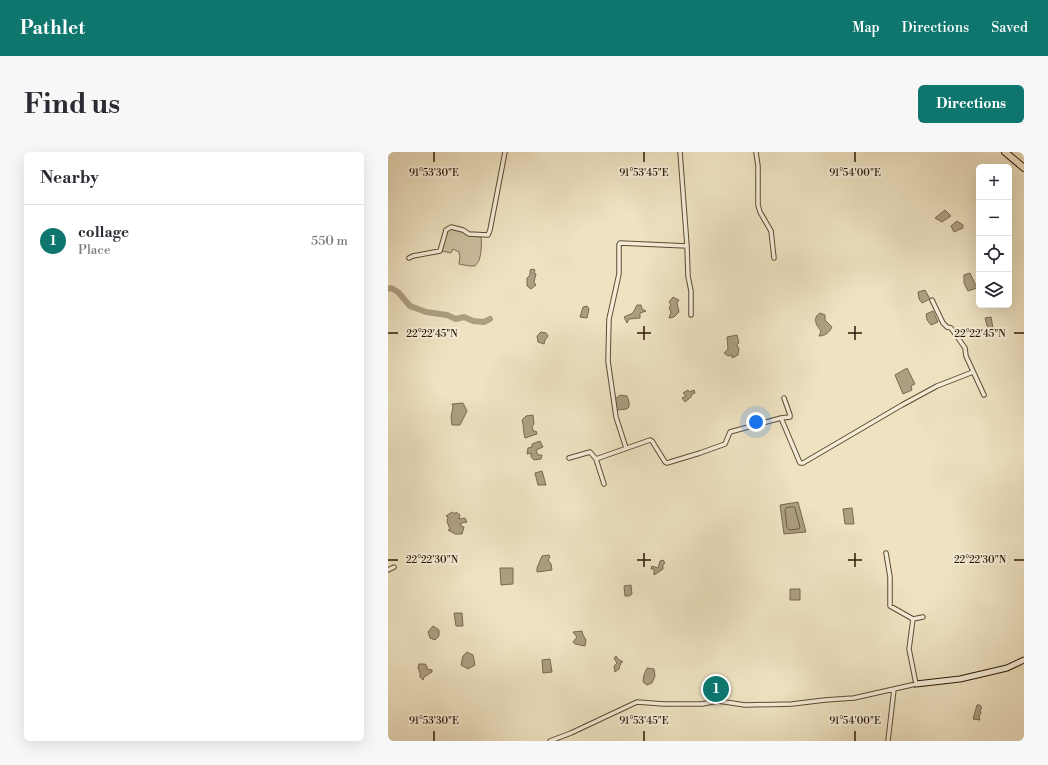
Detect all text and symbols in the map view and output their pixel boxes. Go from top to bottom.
text: Pathlet [20,16,85,40]
text: Map [852,19,880,37]
text: Directions [902,19,969,37]
text: Saved [991,19,1028,37]
button: Directions [918,85,1024,123]
text: Find us [24,87,120,122]
map controls [976,164,1012,308]
button: + [976,164,1012,200]
text: Nearby [40,167,99,189]
text: 91°53'30"E [409,167,459,179]
text: 91°53'45"E [619,167,669,179]
text: 91°54'00"E [829,167,881,179]
button: − [976,200,1012,236]
text: collage [78,223,129,242]
text: 1 [50,233,56,249]
text: 550 m [311,233,348,249]
button: locate [976,236,1012,272]
text: Place [78,242,110,258]
button: layers [976,272,1012,308]
text: 22°22'45"N [406,328,458,340]
text: 22°22'45"N [954,328,1006,340]
your location [746,412,766,432]
text: 22°22'30"N [406,554,459,566]
text: 22°22'30"N [954,554,1007,566]
pin: 1 [703,674,729,704]
text: 91°53'30"E [409,715,459,727]
text: 91°53'45"E [619,715,669,727]
text: 91°54'00"E [829,715,881,727]

